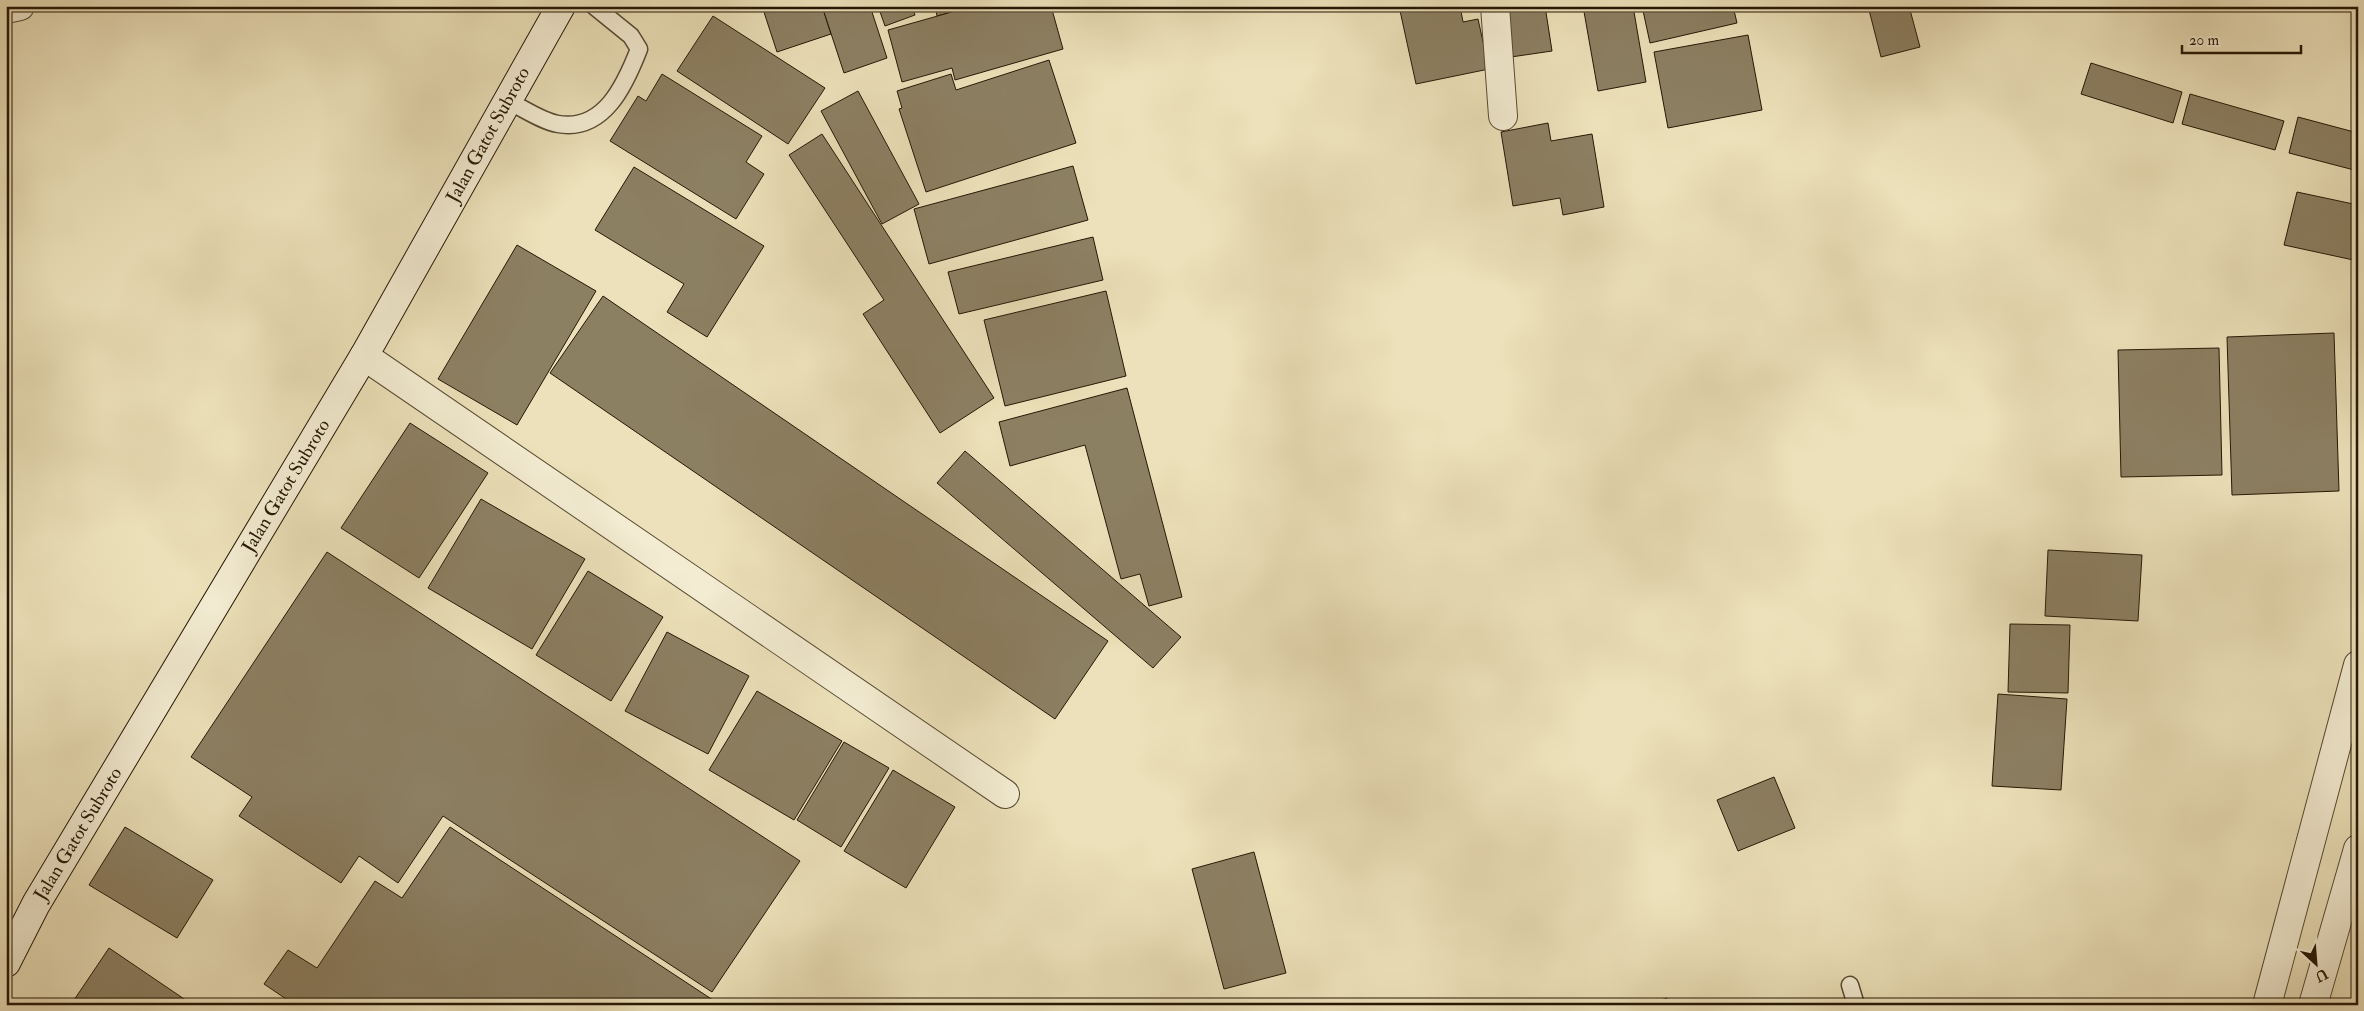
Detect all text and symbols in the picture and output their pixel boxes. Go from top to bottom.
scale bar [2182,22,2300,54]
text: 20 m [2189,31,2219,50]
street label: Jalan Gatot Subroto [440,63,535,208]
street label: Jalan Gatot Subroto [236,415,335,558]
street label: Jalan Gatot Subroto [28,763,127,906]
north arrow [2292,938,2342,988]
text: U [2312,965,2330,986]

